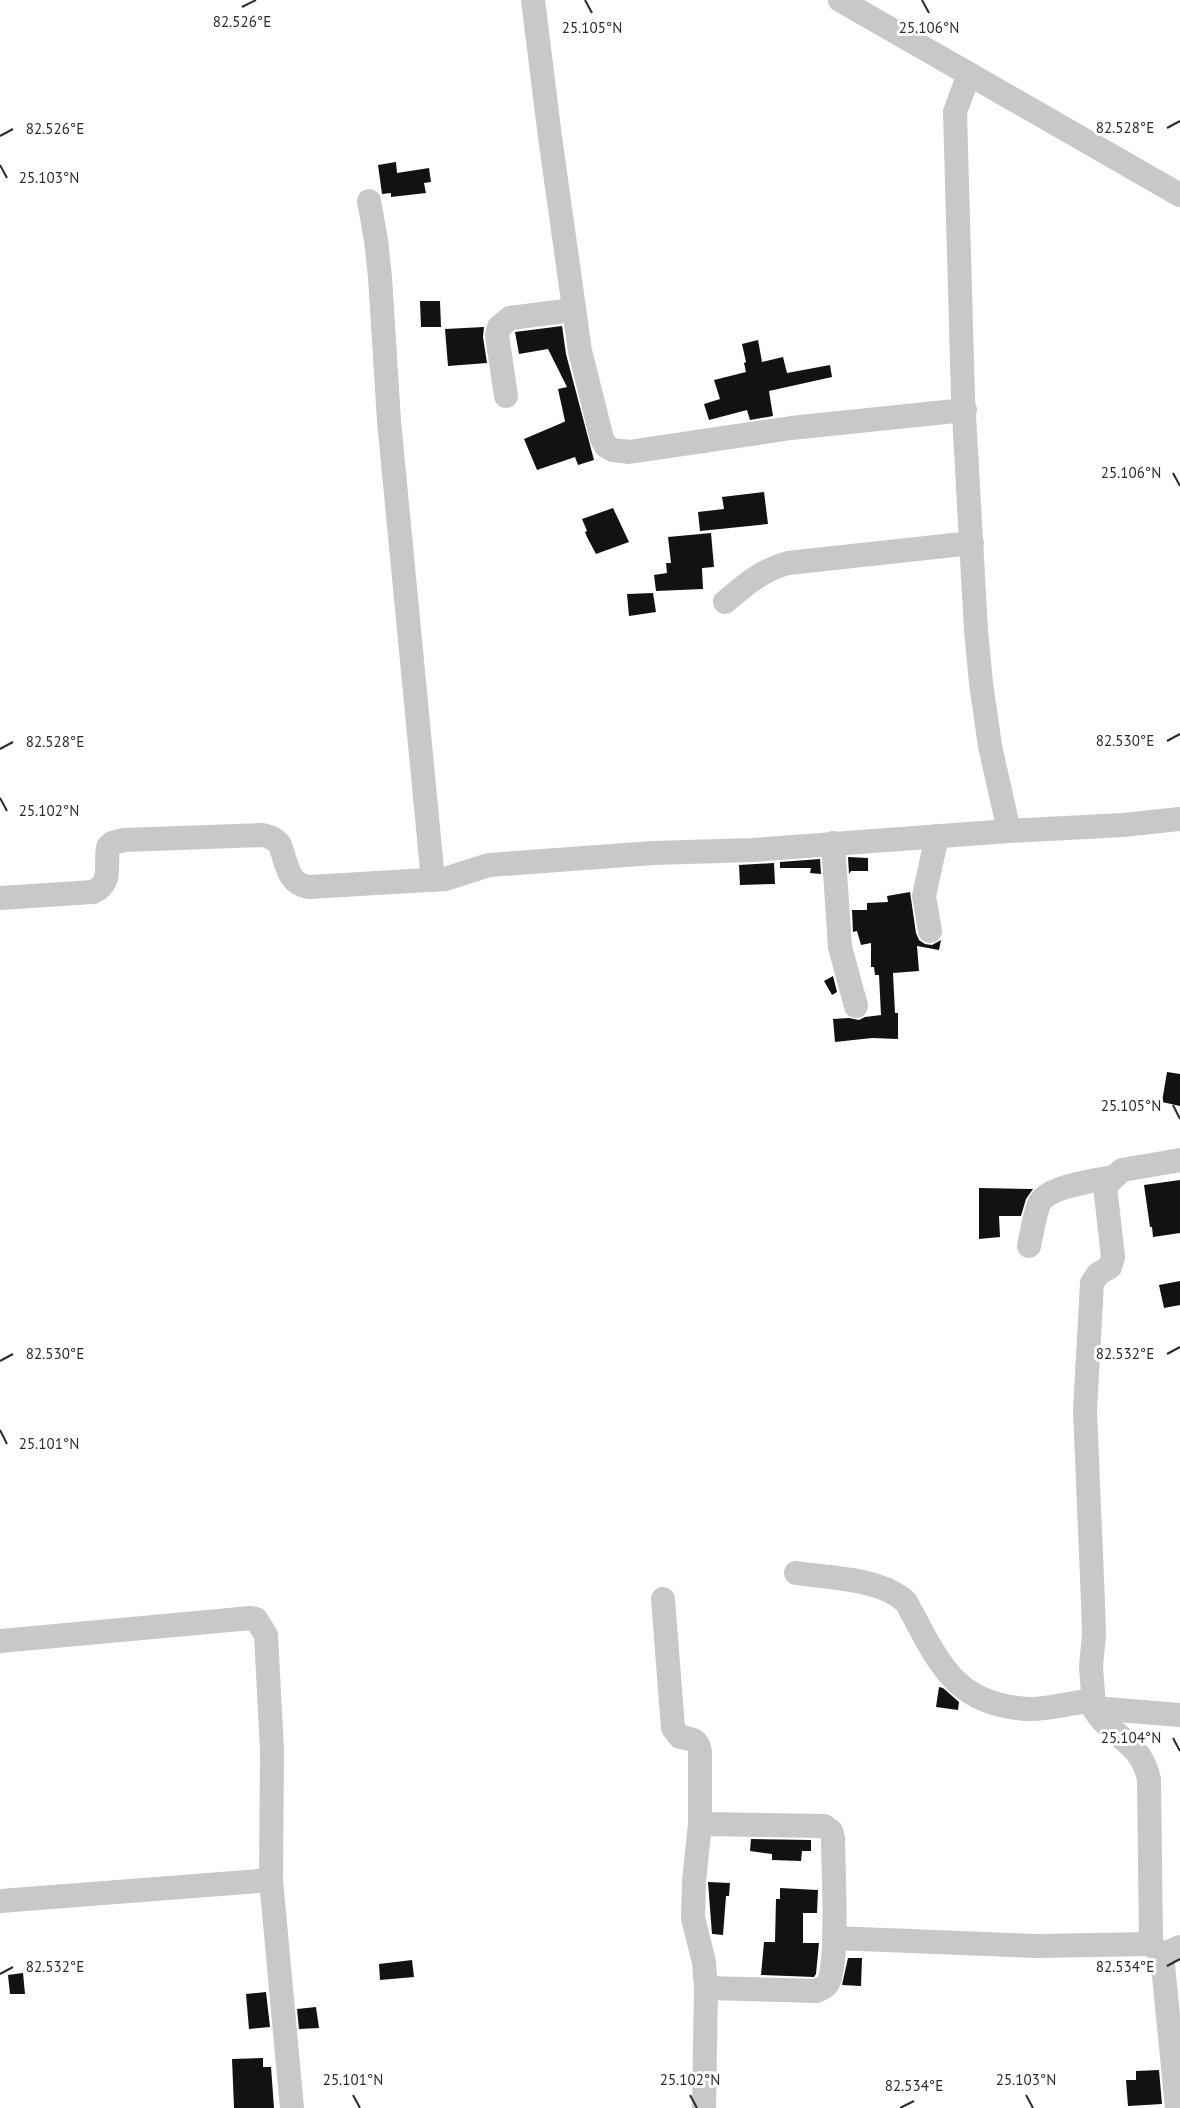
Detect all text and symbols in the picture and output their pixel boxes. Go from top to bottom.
text: 82.526°E [213,12,271,31]
text: 25.105°N [562,18,622,37]
text: 25.106°N [899,18,959,37]
text: 82.528°E [1096,118,1154,137]
text: 82.526°E [26,119,84,138]
text: 25.103°N [19,168,79,187]
text: 25.106°N [1101,463,1161,482]
text: 82.530°E [1096,731,1154,750]
text: 82.528°E [26,732,84,751]
text: 25.102°N [19,801,79,820]
text: 25.105°N [1101,1096,1161,1115]
text: 82.530°E [26,1344,84,1363]
text: 82.532°E [1096,1344,1154,1363]
text: 25.101°N [19,1434,79,1453]
text: 25.104°N [1101,1728,1161,1747]
text: 82.532°E [26,1957,84,1976]
text: 82.534°E [1096,1957,1154,1976]
text: 25.101°N [323,2070,383,2089]
text: 25.102°N [660,2070,720,2089]
text: 25.103°N [996,2070,1056,2089]
text: 82.534°E [885,2076,943,2095]

